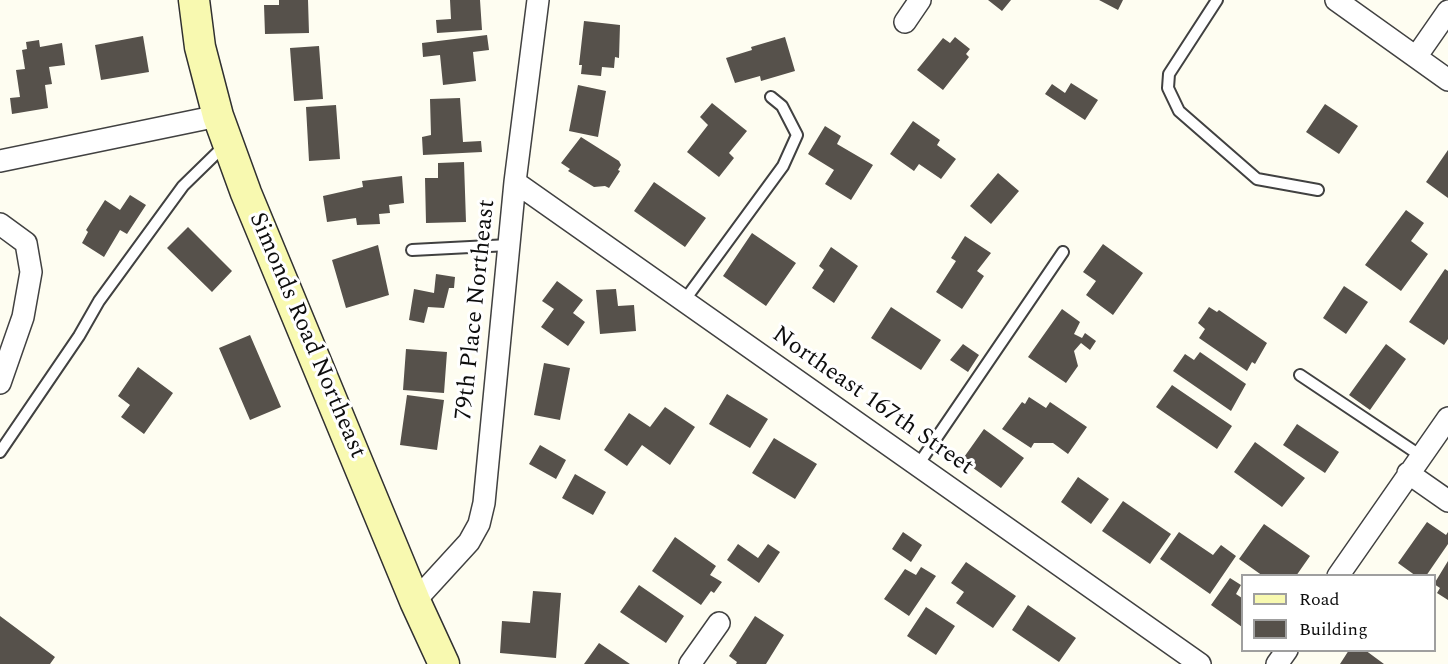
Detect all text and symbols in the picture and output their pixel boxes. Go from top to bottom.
street label: 79th Place Northeast [451,198,503,422]
street label: Simonds Road Northeast [241,209,371,463]
street label: Northeast 167th Street [766,321,978,483]
legend [1241,574,1436,652]
text: Road [1299,586,1340,613]
text: Building [1299,616,1368,643]

